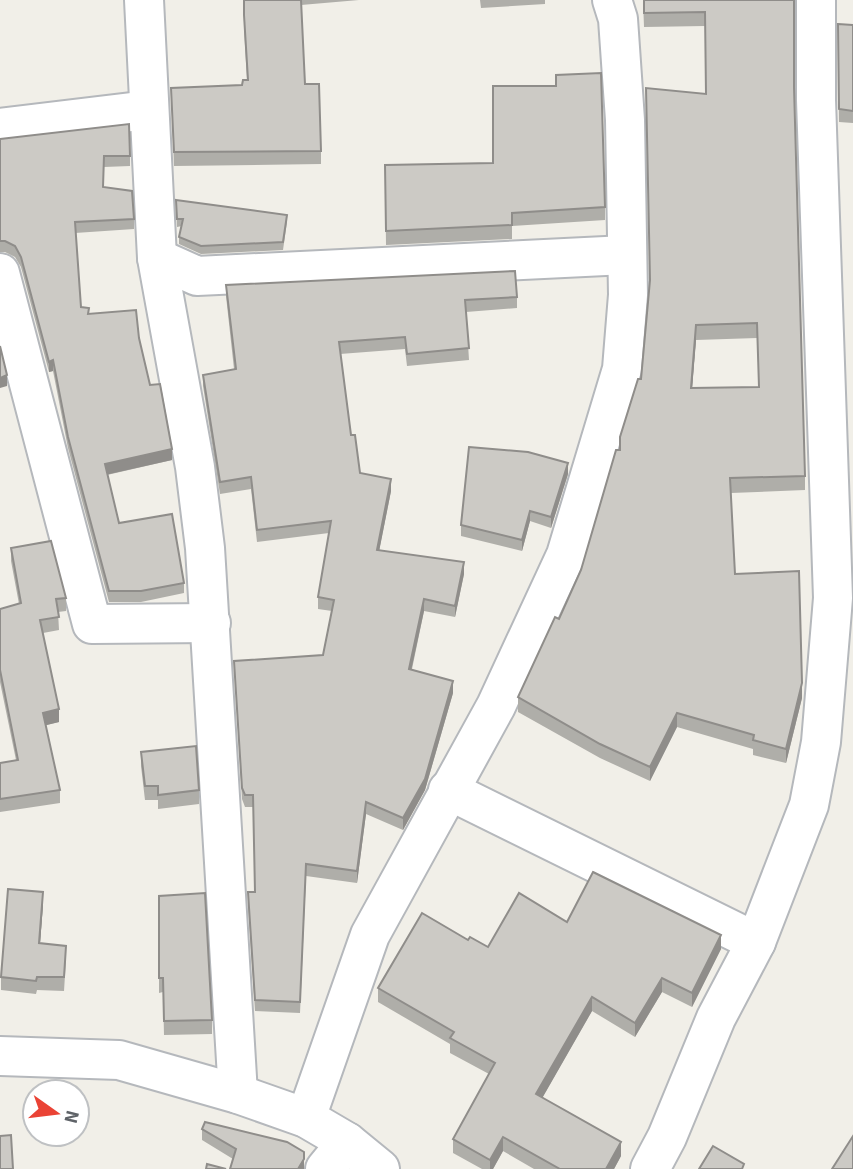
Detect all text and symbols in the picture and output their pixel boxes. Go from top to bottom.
north arrow [21,1078,91,1148]
text: N [56,1107,86,1126]

